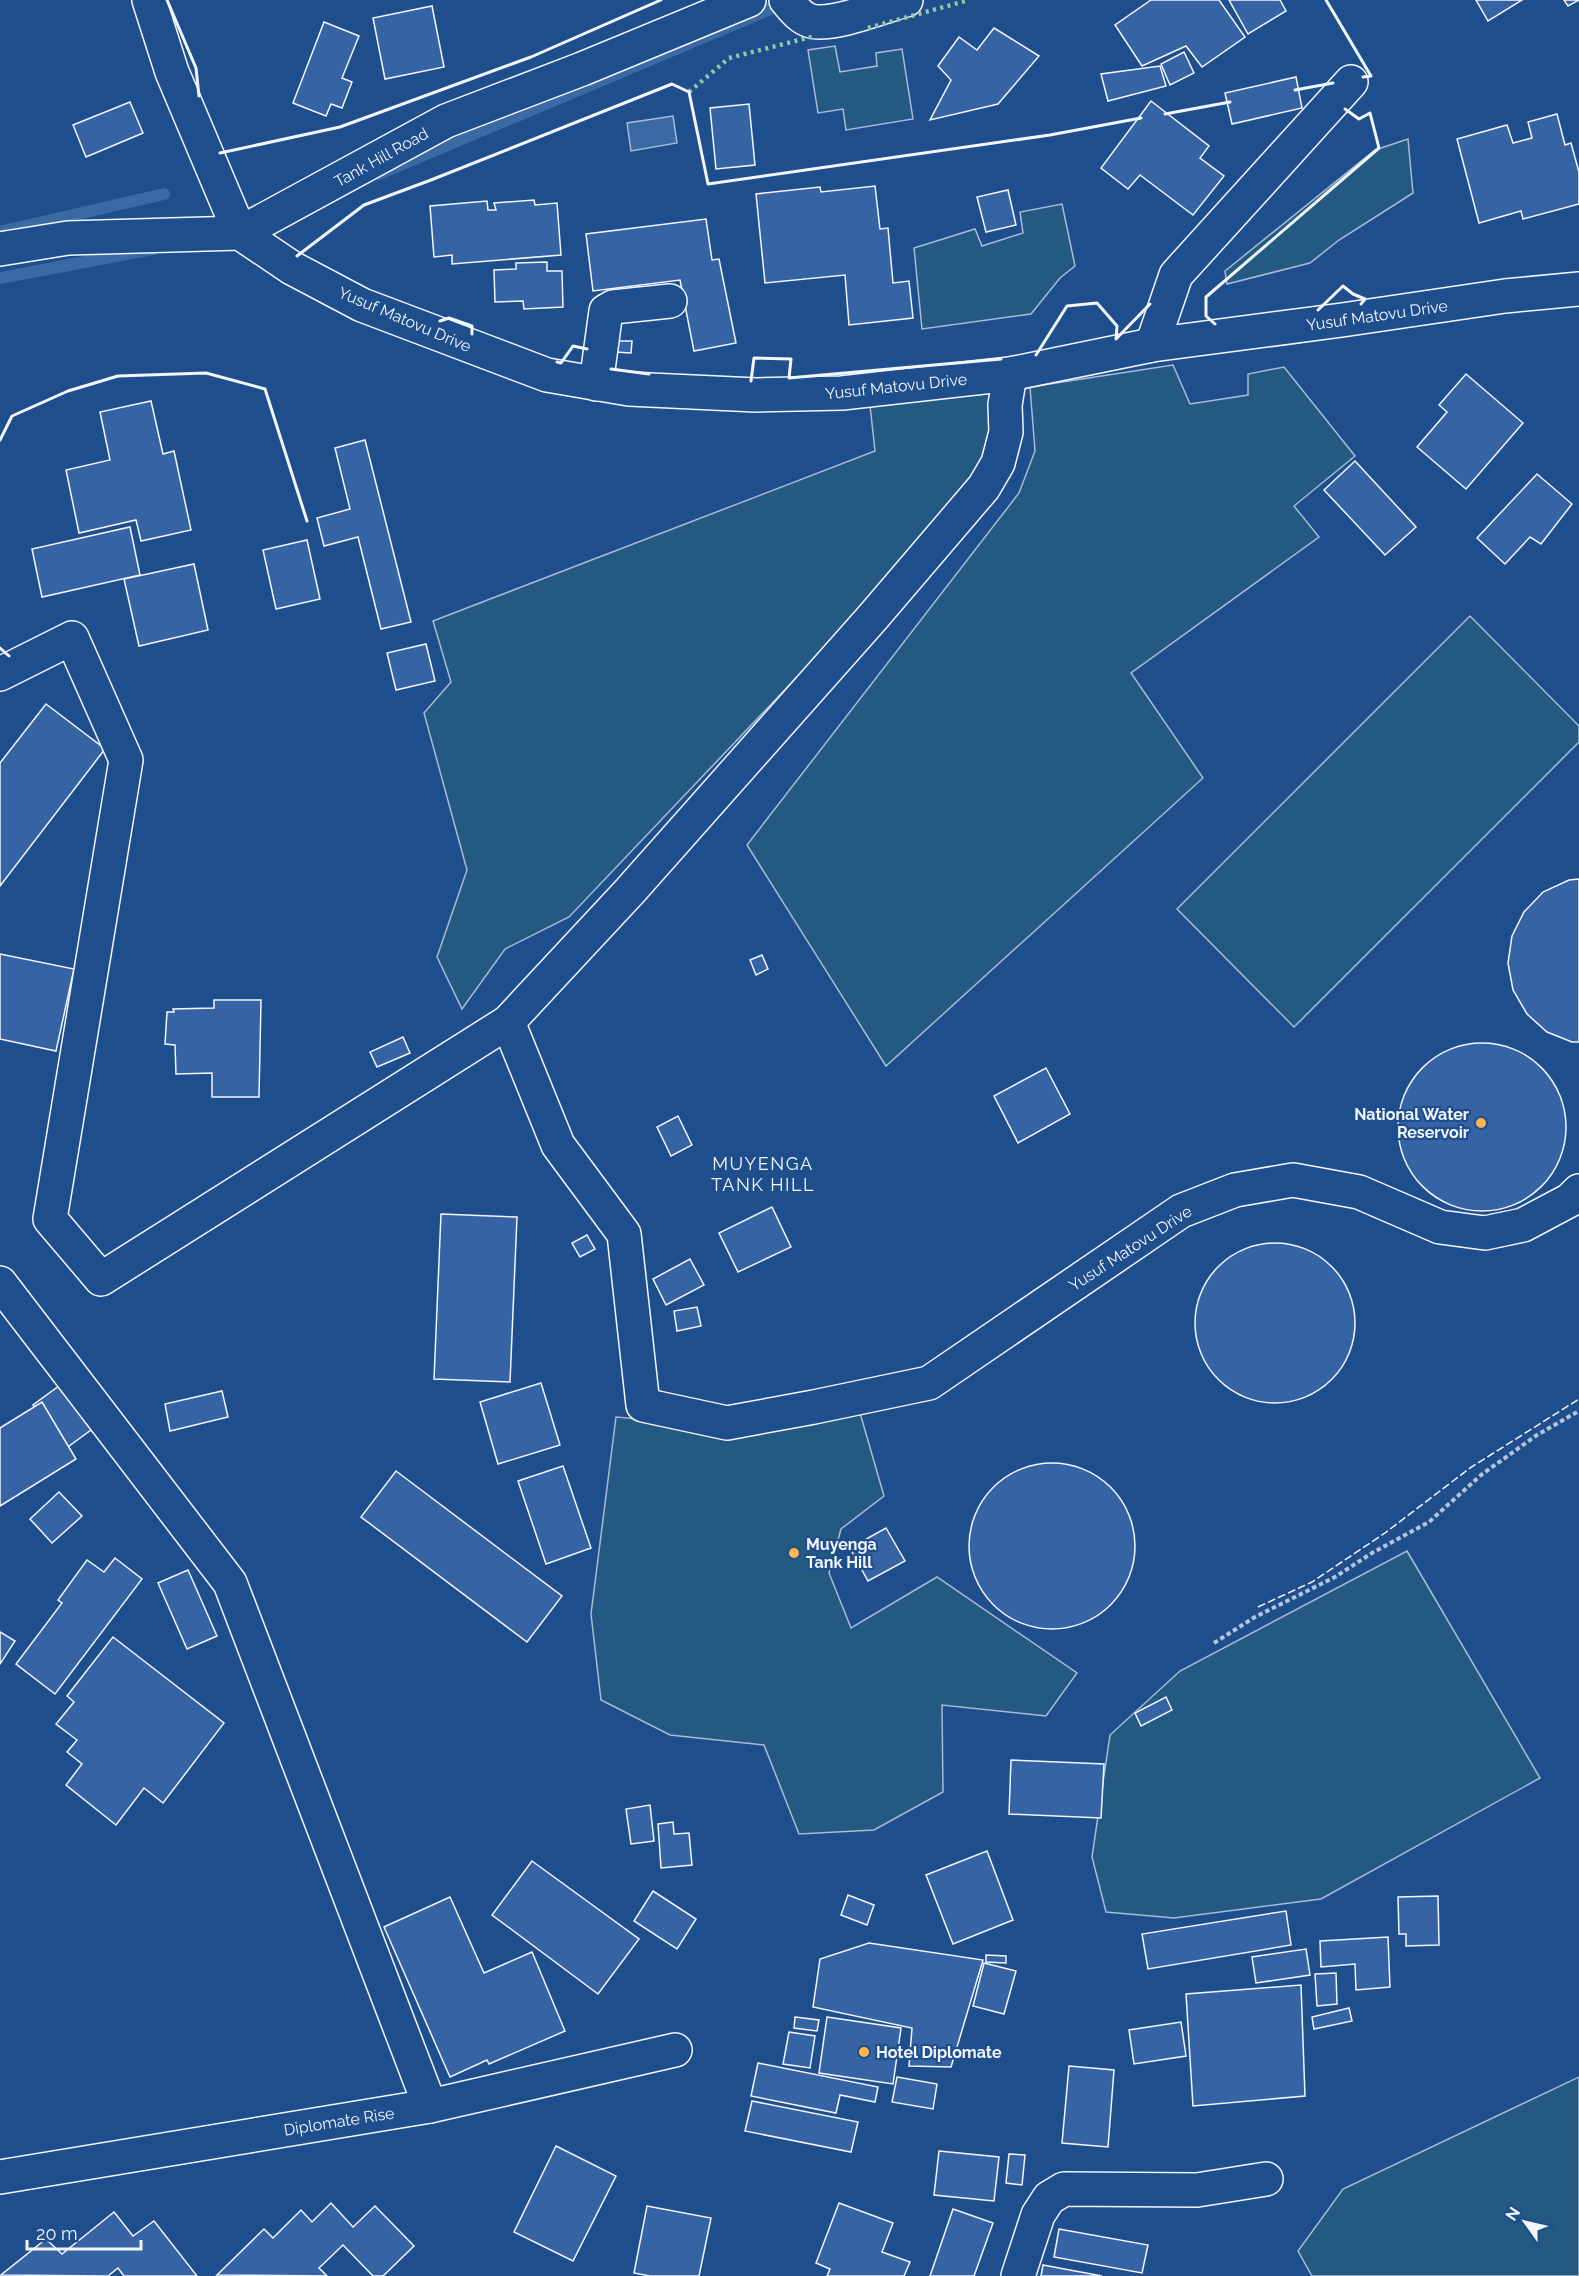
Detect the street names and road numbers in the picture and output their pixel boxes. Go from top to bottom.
street label: Tank Hill Road [331,124,432,191]
street label: Yusuf Matovu Drive [335,283,474,356]
street label: Yusuf Matovu Drive [1305,296,1449,335]
street label: Yusuf Matovu Drive [824,370,968,403]
street label: Yusuf Matovu Drive [1065,1202,1195,1295]
street label: Diplomate Rise [282,2103,396,2140]

